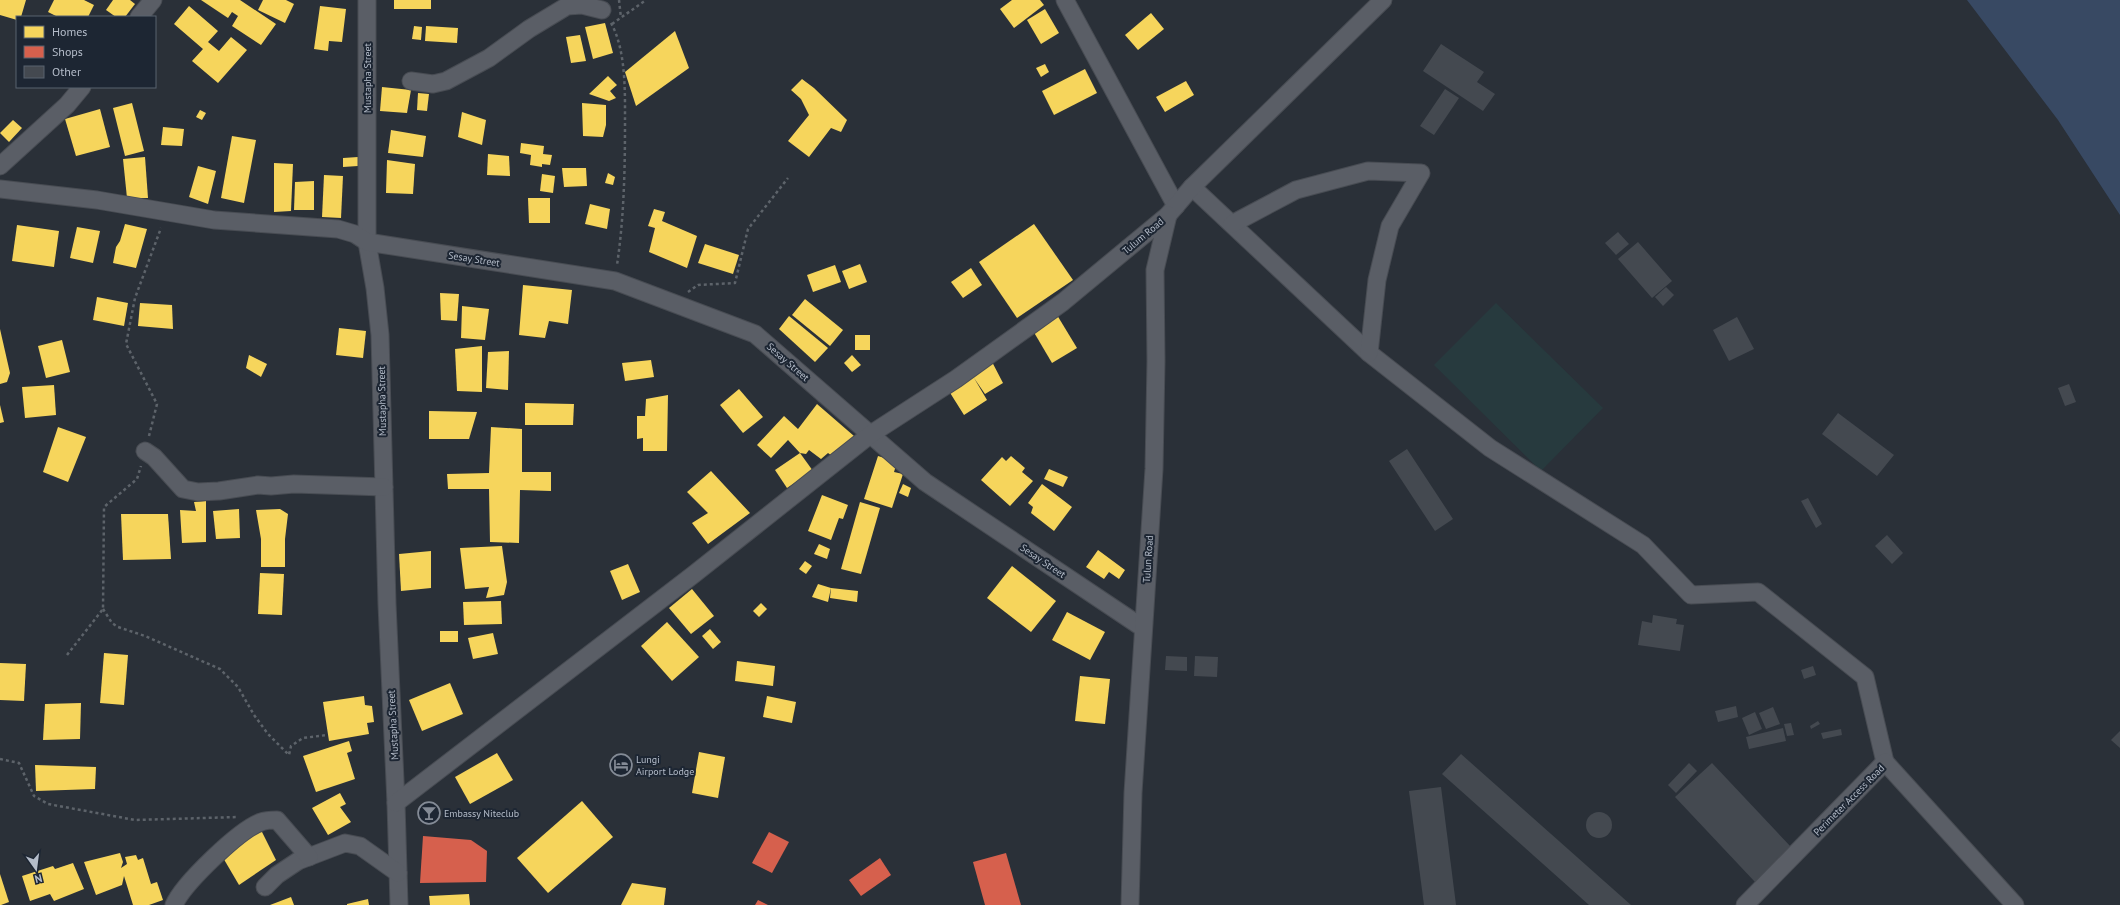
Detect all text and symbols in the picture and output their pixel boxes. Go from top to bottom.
legend [16,16,156,88]
text: Homes [52,24,87,39]
street label: Mustapha Street [361,42,374,113]
text: Shops [52,44,83,59]
text: Other [52,64,81,79]
street label: Tulum Road [1120,215,1166,257]
street label: Sesay Street [447,249,501,270]
street label: Sesay Street [764,340,812,384]
street label: Mustapha Street [375,365,389,436]
street label: Tulun Road [1140,535,1156,583]
street label: Sesay Street [1018,541,1069,581]
street label: Mustapha Street [385,689,401,760]
hotel icon: Lungi Airport Lodge [608,752,634,778]
place label: Lungi Airport Lodge [636,753,694,778]
street label: Perimeter Access Road [1811,762,1887,838]
bar icon: Embassy Niteclub [416,800,442,826]
place label: Embassy Niteclub [444,807,519,820]
north arrow [16,849,56,889]
text: N [33,871,44,886]

